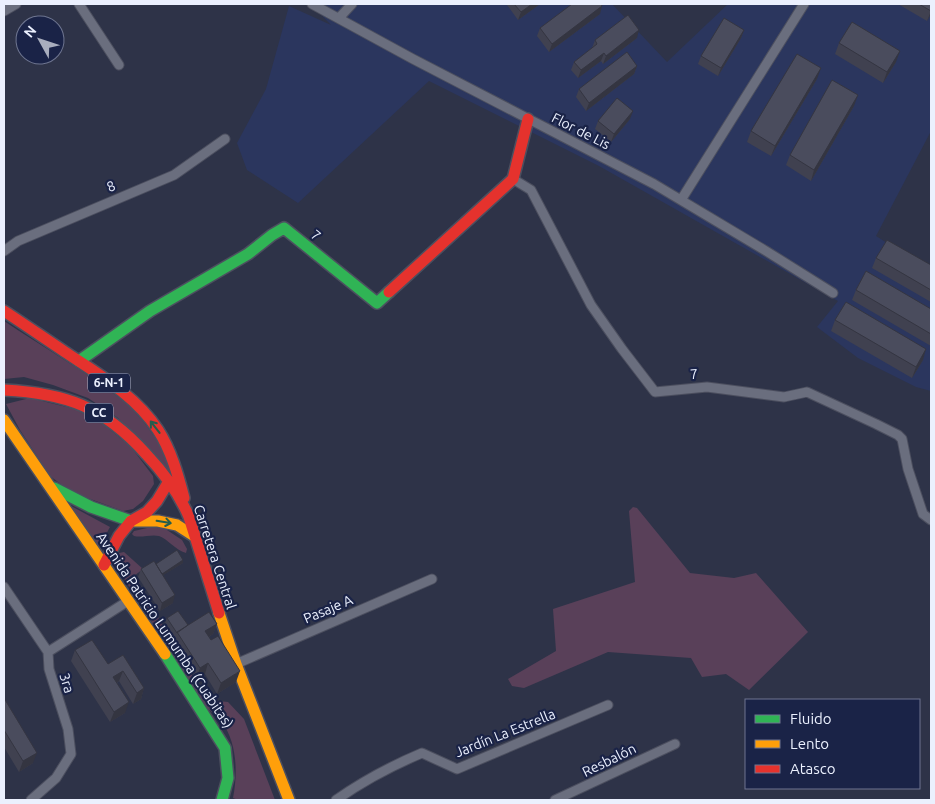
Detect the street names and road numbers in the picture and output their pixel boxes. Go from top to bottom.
street label: Flor de Lis [549,109,613,153]
street label: 8 [104,177,118,195]
street label: 7 [308,226,324,244]
street label: 7 [689,366,699,382]
road number: 6-N-1 [88,373,130,392]
road number: CC [85,403,113,422]
street label: Carretera Central [191,503,240,612]
street label: Avenida Patricio Lumumba (Cuabitas) [93,529,237,731]
street label: Pasaje A [301,591,355,627]
street label: 3ra [56,671,78,695]
street label: Jardín La Estrella [453,706,557,760]
street label: Resbalón [580,740,638,780]

